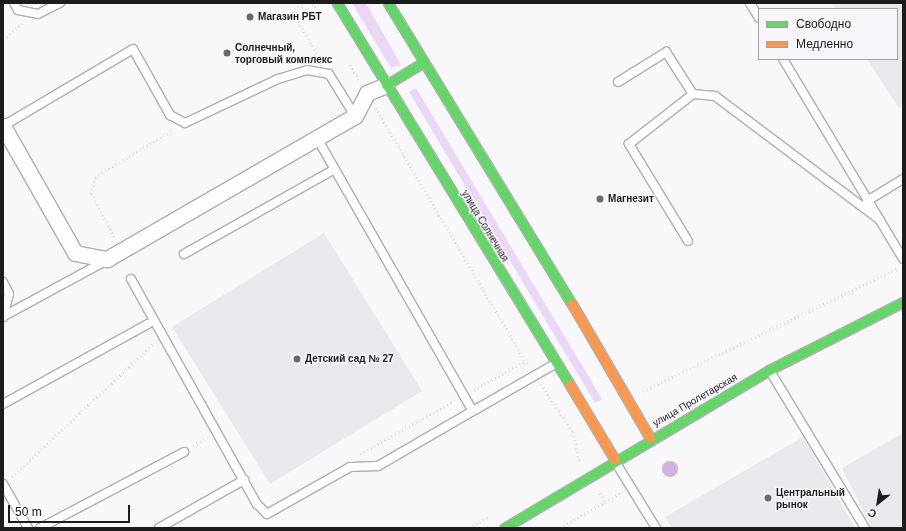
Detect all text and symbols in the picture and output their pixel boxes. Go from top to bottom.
legend [758,8,898,60]
place label: Магазин РБТ [258,11,322,23]
marker: Магазин РБТ [245,12,255,22]
text: Свободно [796,17,851,31]
text: Медленно [796,37,853,51]
place label: Солнечный, торговый комплекс [235,41,332,64]
marker: Солнечный, торговый комплекс [222,48,232,58]
street label: улица Солнечная [459,188,511,264]
place label: Магнезит [608,193,654,205]
marker: Магнезит [595,194,605,204]
place label: Детский сад № 27 [305,353,394,365]
marker: Детский сад № 27 [292,354,302,364]
street label: улица Пролетарская [651,371,739,429]
north arrow [858,483,898,523]
place label: Центральный рынок [776,486,845,510]
marker: Центральный рынок [763,493,773,503]
scale bar [10,497,132,523]
text: 50 m [15,505,42,519]
text: С [866,506,878,521]

